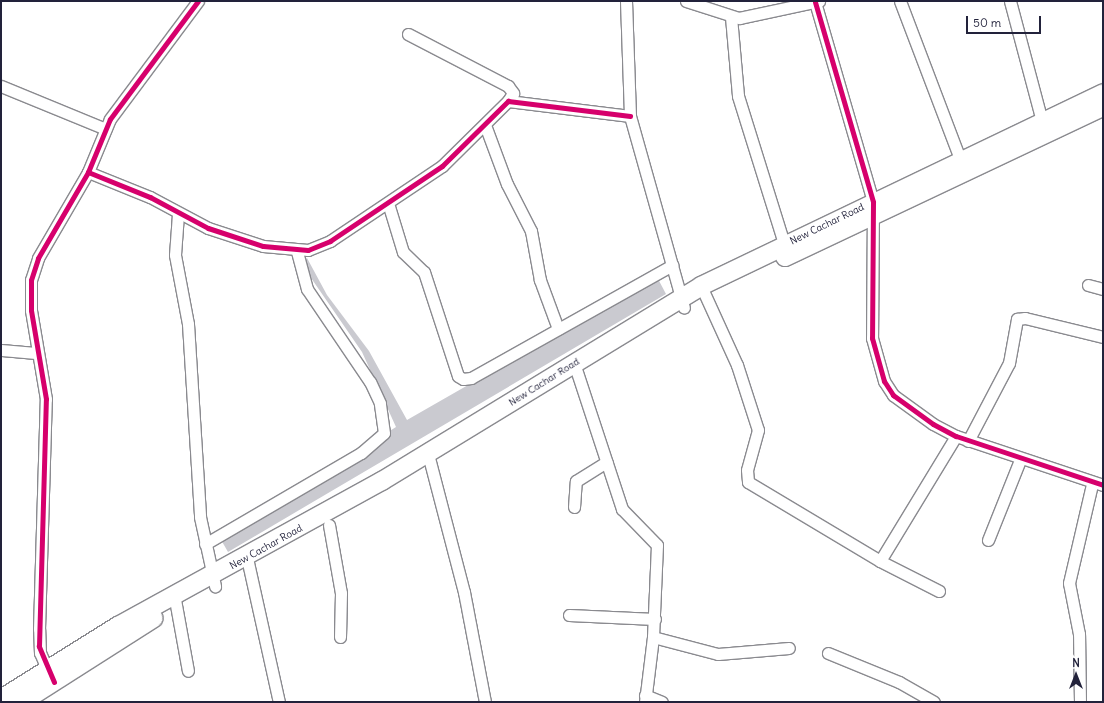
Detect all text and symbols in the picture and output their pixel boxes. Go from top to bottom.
scale bar [968,8,1043,34]
text: 50 m [973,15,1001,30]
street label: New Cachar Road [788,201,866,247]
street label: New Cachar Road [506,355,582,409]
street label: New Cachar Road [228,522,304,572]
north arrow [1056,655,1096,695]
text: N [1072,656,1080,670]

